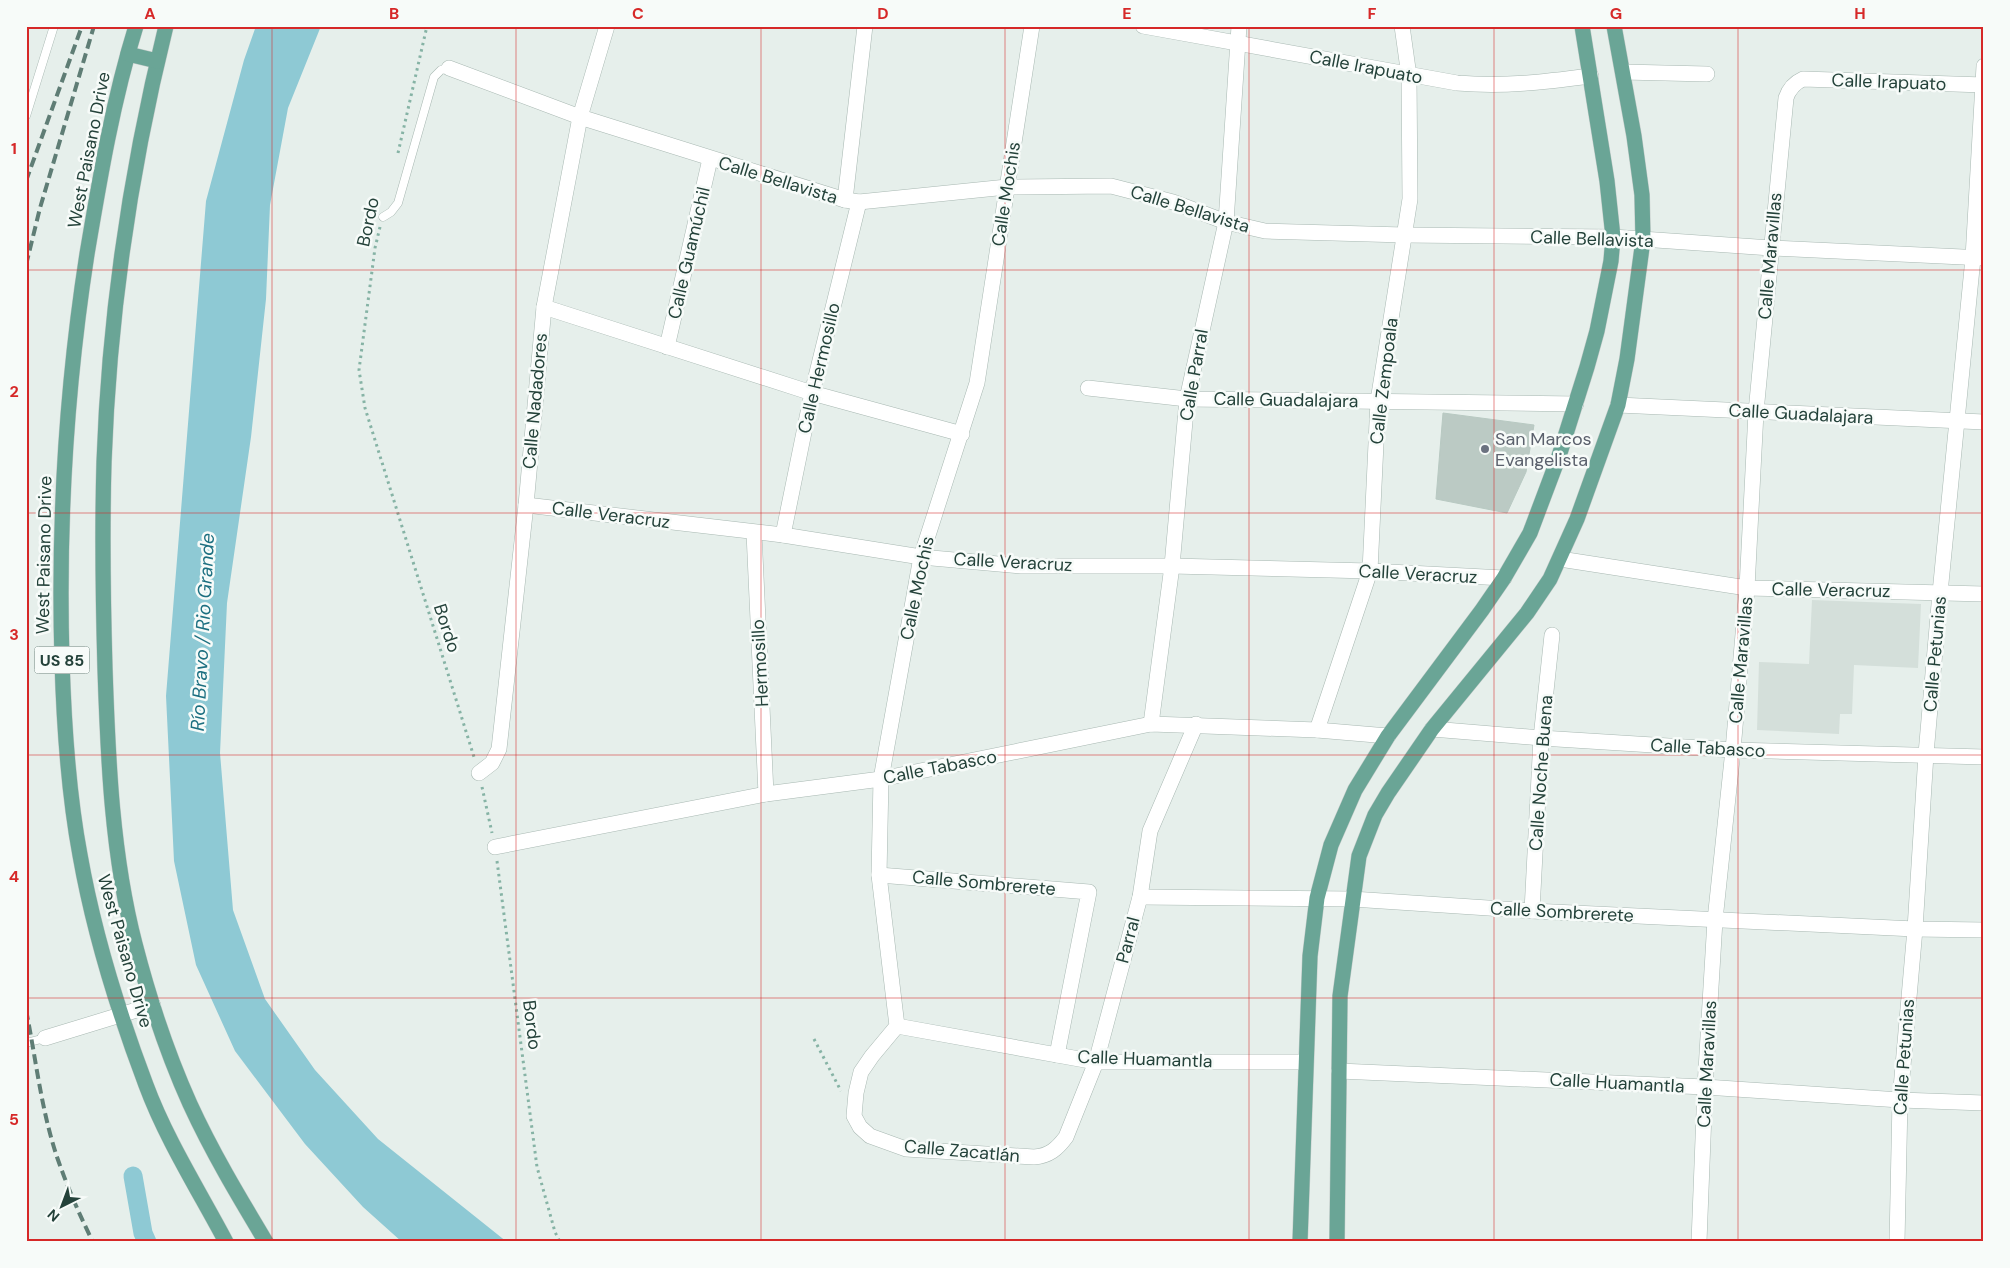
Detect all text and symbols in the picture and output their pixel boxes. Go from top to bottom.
text: A [144,3,156,24]
text: B [389,3,399,24]
text: C [632,3,644,24]
text: D [877,3,889,24]
text: E [1122,3,1132,24]
text: F [1368,3,1377,24]
text: G [1610,3,1622,24]
text: H [1854,3,1866,24]
street label: Calle Irapuato [1307,44,1425,90]
street label: Calle Irapuato [1831,68,1947,96]
street label: West Paisano Drive [62,70,116,230]
text: 1 [11,138,17,159]
street label: Calle Mochis [986,140,1026,248]
street label: Calle Bellavista [715,150,841,210]
street label: Calle Bellavista [1127,179,1253,239]
street label: Calle Guamúchil [662,185,716,321]
street label: Calle Maravillas [1752,191,1788,321]
street label: Bordo [351,195,385,249]
street label: Calle Bellavista [1530,225,1654,253]
street label: Calle Hermosillo [792,300,846,436]
street label: Calle Zempoala [1364,316,1404,446]
street label: Calle Parral [1174,327,1214,423]
street label: Calle Nadadores [517,332,553,470]
text: 2 [9,381,19,402]
street label: Calle Guadalajara [1213,387,1359,413]
street label: Calle Guadalajara [1728,398,1874,430]
place label: San Marcos Evangelista [1495,427,1592,472]
marker: San Marcos Evangelista [1479,443,1491,455]
street label: West Paisano Drive [31,475,57,635]
street label: Calle Veracruz [551,496,671,534]
water label: Río Bravo / Rio Grande [185,532,220,732]
street label: Calle Mochis [894,534,940,642]
street label: Calle Veracruz [953,547,1073,577]
street label: Calle Veracruz [1358,559,1478,589]
street label: Calle Veracruz [1771,577,1891,603]
street label: Calle Maravillas [1723,595,1759,725]
street label: Calle Petunias [1918,595,1952,713]
street label: Bordo [428,601,466,655]
street label: Hermosillo [746,618,774,708]
text: 3 [9,624,19,645]
road number: US 85 [34,646,90,674]
street label: Calle Noche Buena [1524,694,1558,852]
street label: Calle Tabasco [1650,733,1766,763]
street label: Calle Tabasco [881,744,999,790]
street label: Calle Sombrerete [911,865,1057,901]
text: 4 [9,866,19,887]
street label: West Paisano Drive [92,871,158,1031]
street label: Calle Sombrerete [1489,896,1635,928]
street label: Parral [1110,914,1146,966]
street label: Calle Petunias [1888,998,1920,1116]
street label: Bordo [517,999,547,1051]
street label: Calle Maravillas [1692,1000,1722,1128]
street label: Calle Huamantla [1077,1045,1213,1073]
street label: Calle Huamantla [1549,1067,1685,1099]
text: 5 [9,1109,19,1130]
street label: Calle Zacatlán [903,1134,1021,1168]
north arrow [38,1180,88,1230]
text: N [43,1206,63,1226]

